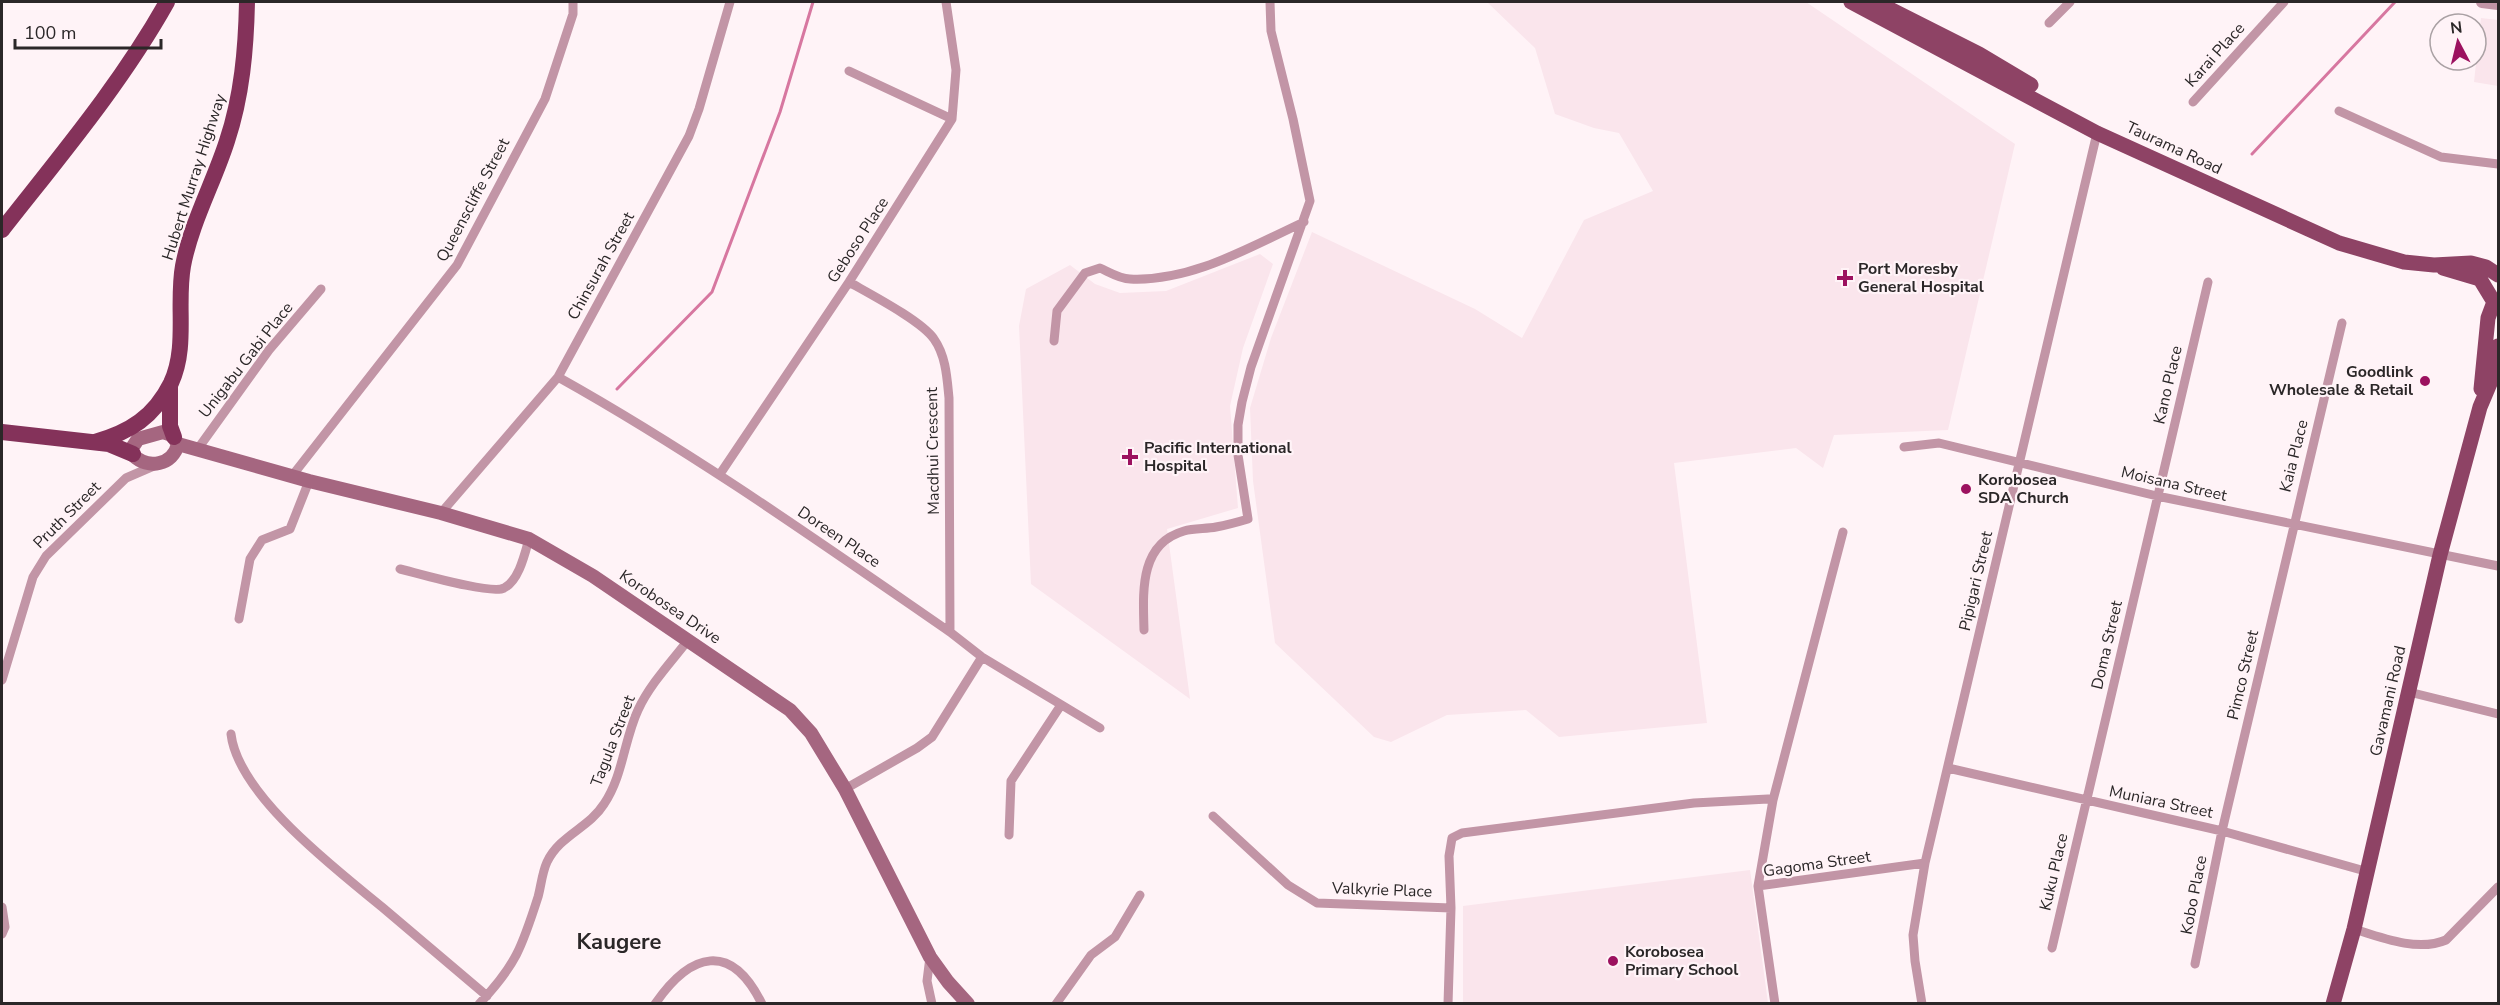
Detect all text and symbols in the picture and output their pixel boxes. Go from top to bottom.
scale bar [15,12,160,50]
north arrow [2428,12,2488,72]
text: N [2449,16,2464,40]
street label: Karai Place [2180,18,2250,92]
text: 100 m [24,21,76,45]
street label: Hubert Murray Highway [157,90,232,263]
street label: Taurama Road [2122,116,2226,180]
street label: Queenscliffe Street [431,134,515,266]
street label: Geboso Place [822,193,894,287]
street label: Chinsurah Street [562,208,640,324]
place label: Port Moresby General Hospital [1858,258,1984,298]
marker: Port Moresby General Hospital [1836,269,1854,287]
street label: Unigabu Gabi Place [194,298,298,422]
street label: Kano Place [2148,344,2188,426]
place label: Goodlink Wholesale & Retail [2269,361,2413,401]
marker: Goodlink Wholesale & Retail [2418,374,2432,388]
street label: Macdhui Crescent [921,387,945,515]
street label: Kaia Place [2274,417,2314,495]
place label: Pacific International Hospital [1144,437,1292,477]
marker: Pacific International Hospital [1121,448,1139,466]
street label: Moisana Street [2119,461,2229,507]
place label: Korobosea SDA Church [1978,469,2069,509]
street label: Pruth Street [28,476,106,554]
marker: Korobosea SDA Church [1959,482,1973,496]
street label: Doreen Place [793,501,885,573]
street label: Pipigari Street [1954,528,1998,633]
street label: Korobosea Drive [615,565,725,649]
street label: Doma Street [2086,598,2128,692]
street label: Pimco Street [2222,628,2264,722]
street label: Gavamani Road [2365,644,2411,758]
street label: Tagula Street [585,692,641,790]
street label: Muniara Street [2107,780,2215,824]
street label: Kuku Place [2034,831,2074,913]
street label: Gagoma Street [1762,846,1873,882]
street label: Kobo Place [2176,854,2212,936]
street label: Valkyrie Place [1330,877,1433,903]
district label: Kaugere [577,927,662,957]
place label: Korobosea Primary School [1625,941,1738,981]
marker: Korobosea Primary School [1606,954,1620,968]

